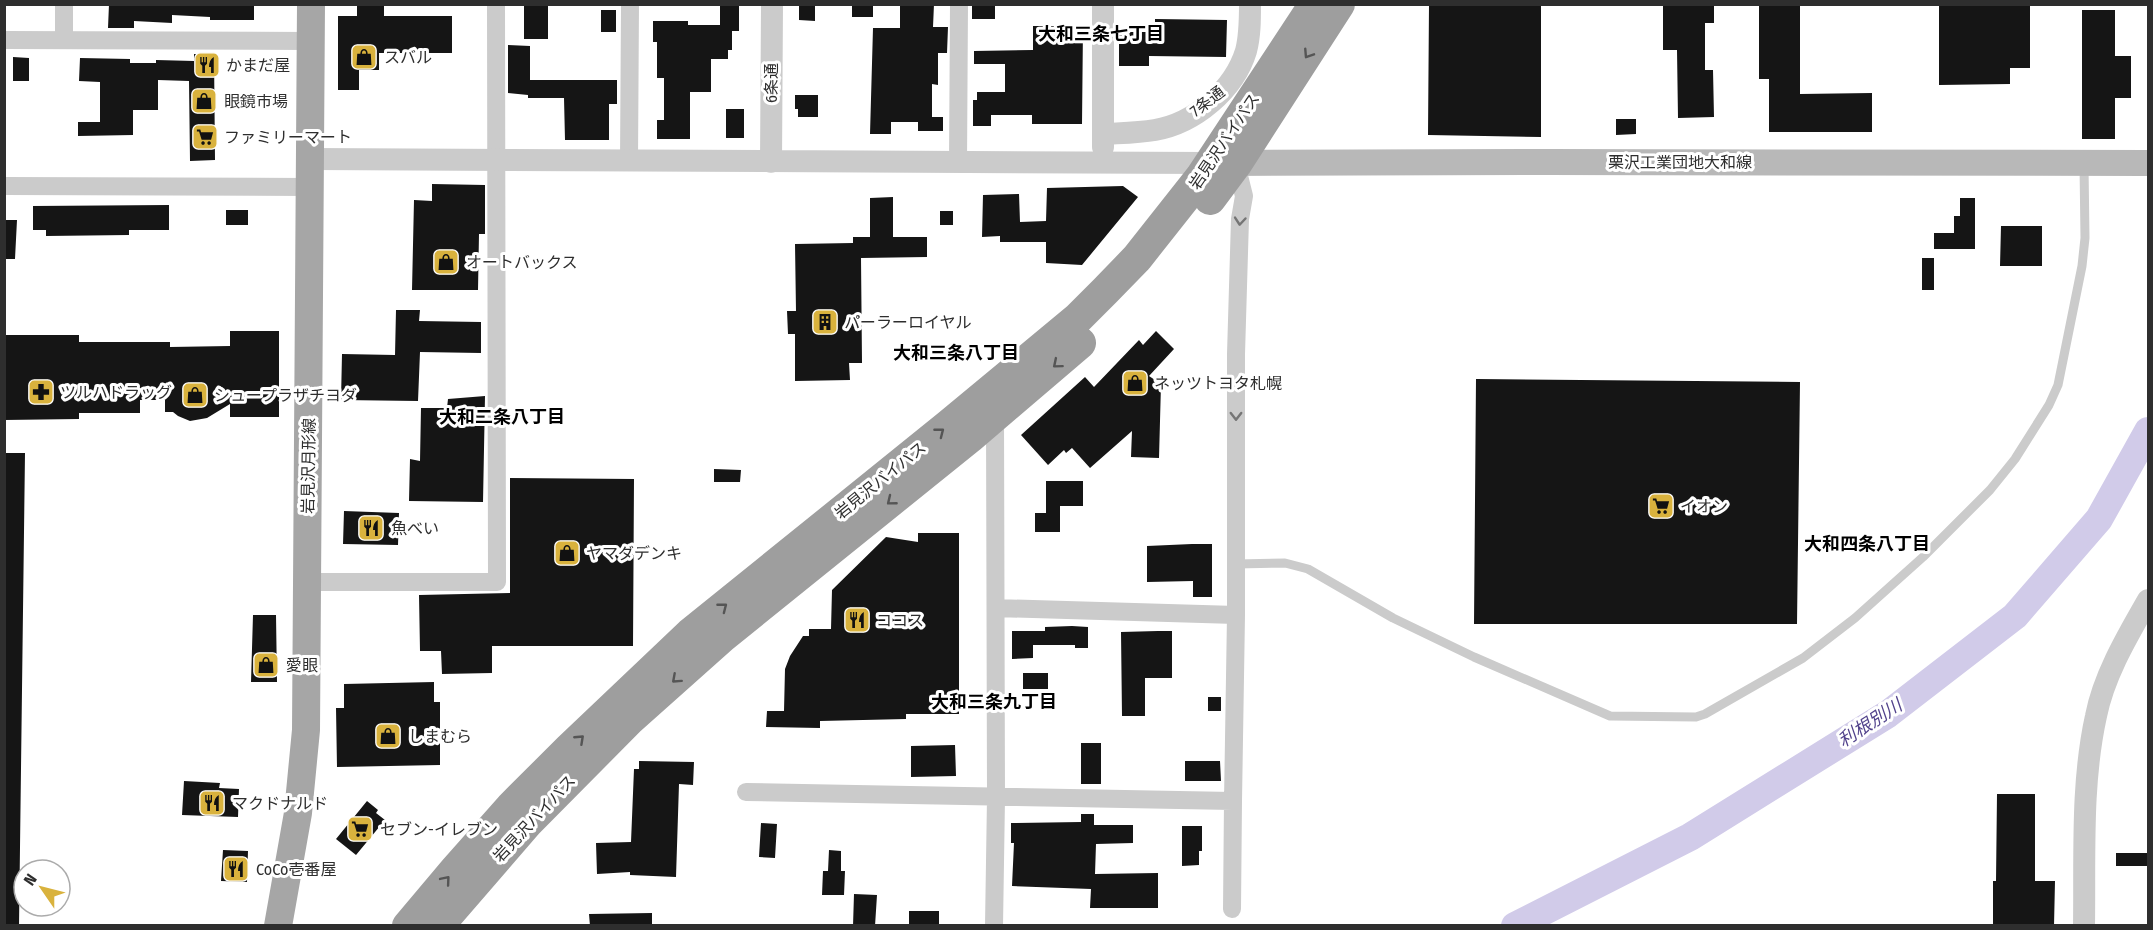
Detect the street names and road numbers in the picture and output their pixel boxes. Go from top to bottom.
street label: 6条通 [762,63,781,103]
street label: 7条通 [1186,82,1228,121]
street label: 岩見沢バイパス [1185,90,1264,193]
street label: 栗沢工業団地大和線 [1608,153,1752,172]
street label: 岩見沢月形線 [298,418,319,514]
street label: 岩見沢バイパス [831,438,930,523]
street label: 岩見沢バイパス [489,771,579,866]

